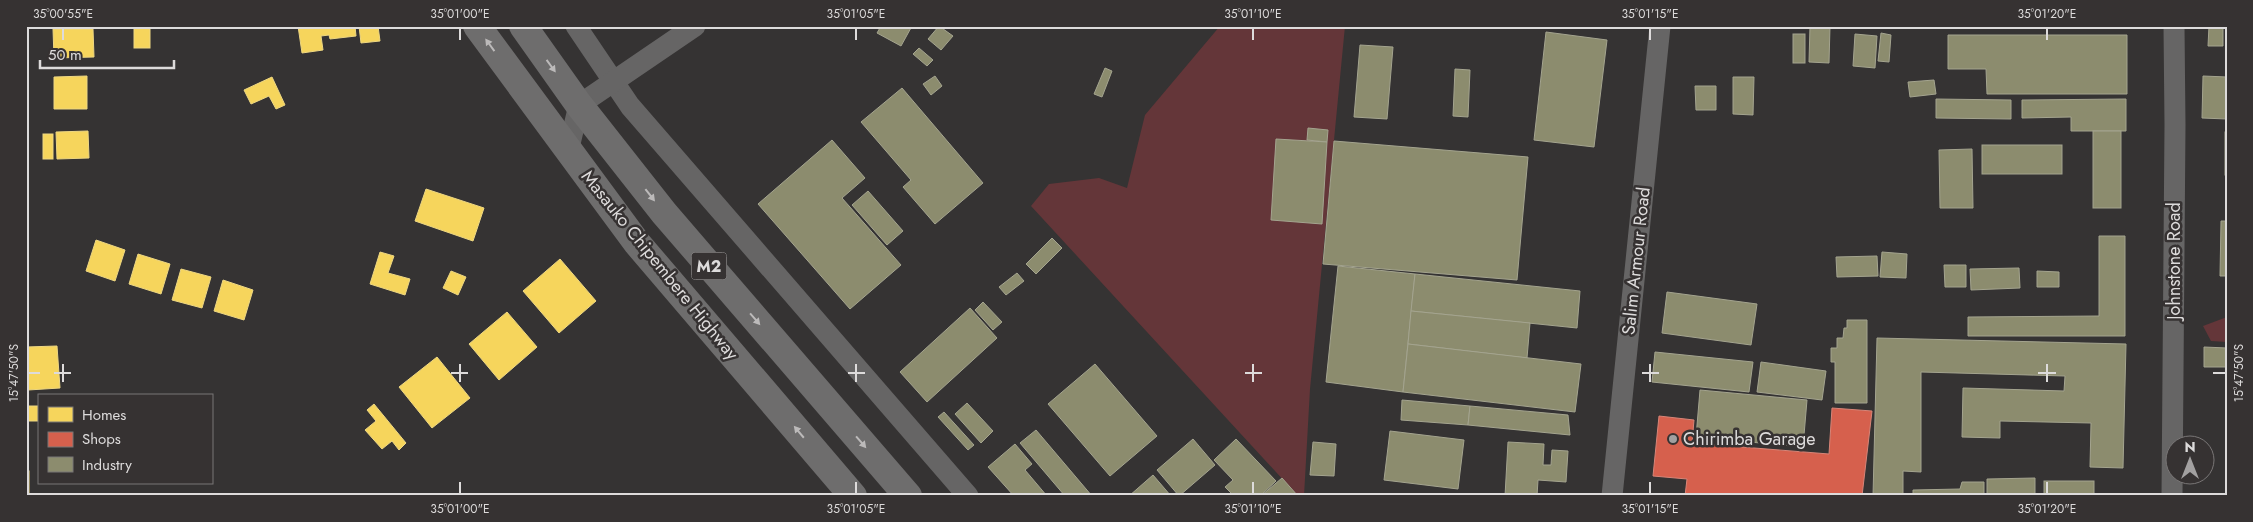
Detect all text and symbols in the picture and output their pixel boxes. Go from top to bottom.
text: 35°00'55"E [33,5,93,23]
text: 35°01'00"E [430,5,490,23]
text: 35°01'05"E [827,5,885,23]
text: 35°01'10"E [1224,5,1282,23]
text: 35°01'15"E [1621,5,1679,23]
text: 35°01'20"E [2018,5,2076,23]
scale bar [40,38,174,70]
one-way arrow [485,39,496,52]
text: 50 m [48,44,82,66]
one-way arrow [546,59,556,73]
street label: Masauko Chipembere Highway [575,165,745,366]
street label: Salim Armour Road [1615,186,1657,336]
one-way arrow [644,188,655,201]
street label: Johnstone Road [2161,202,2187,322]
road number: M2 [692,252,726,280]
one-way arrow [749,312,761,324]
text: 15°47'50"S [5,343,23,402]
text: 15°47'50"S [2230,343,2248,402]
legend [38,394,212,484]
text: Homes [82,404,126,426]
one-way arrow [793,426,804,439]
place label: Chirimba Garage [1683,426,1816,452]
text: Shops [82,428,121,450]
marker: Chirimba Garage [1667,433,1679,445]
north arrow [2166,434,2216,484]
one-way arrow [856,435,867,448]
text: N [2184,437,2196,457]
text: Industry [82,454,132,476]
text: 35°01'00"E [430,500,490,518]
text: 35°01'05"E [827,500,885,518]
text: 35°01'10"E [1224,500,1282,518]
text: 35°01'15"E [1621,500,1679,518]
text: 35°01'20"E [2018,500,2076,518]

